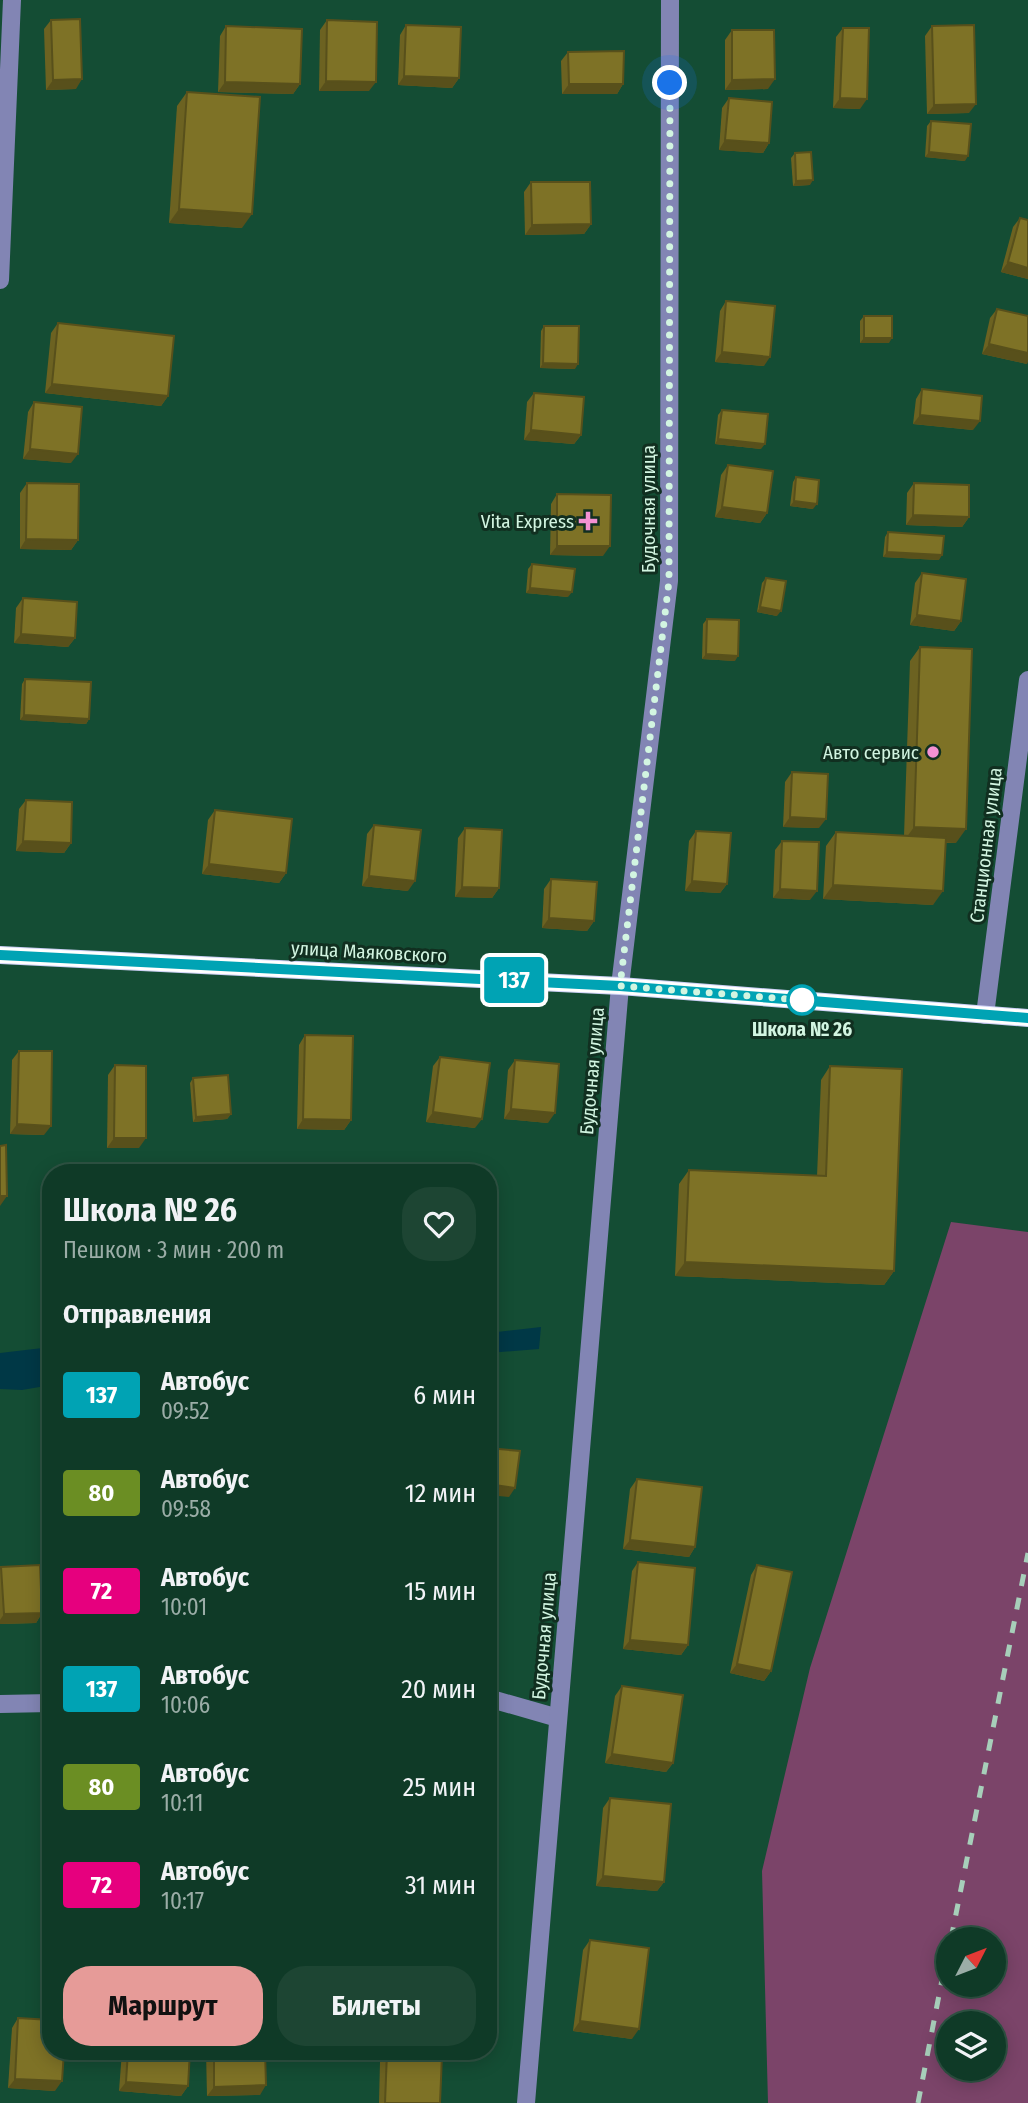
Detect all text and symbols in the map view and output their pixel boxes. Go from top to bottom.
your location [652,65,687,100]
street label: Будочная улица [637,445,660,573]
place label: Vita Express [481,510,574,533]
marker: Vita Express [580,513,596,529]
place label: Авто сервис [823,741,919,764]
marker: Авто сервис [925,744,941,760]
street label: Станционная улица [965,766,1007,924]
street label: улица Маяковского [290,936,448,968]
line badge: 137 [474,957,554,1003]
text: 137 [498,966,530,994]
marker: Школа № 26 [787,985,817,1015]
street label: Будочная улица [575,1006,609,1136]
place label: Школа № 26 [752,1018,852,1041]
button: heart [402,1187,476,1261]
text: Школа № 26 [63,1190,237,1230]
text: Пешком · 3 мин · 200 m [63,1236,284,1264]
text: Отправления [63,1299,212,1330]
text: Автобус [161,1366,249,1397]
text: 6 мин [413,1380,476,1411]
text: 137 [86,1381,117,1409]
text: 09:52 [161,1397,209,1425]
text: Автобус [161,1464,249,1495]
text: 12 мин [405,1478,476,1509]
text: 80 [89,1479,114,1507]
text: 09:58 [161,1495,211,1523]
text: Автобус [161,1562,249,1593]
street label: Будочная улица [527,1571,561,1701]
text: 15 мин [404,1576,476,1607]
text: 72 [91,1577,112,1605]
text: 10:01 [161,1593,207,1621]
text: Автобус [161,1660,249,1691]
text: 20 мин [401,1674,476,1705]
text: 137 [86,1675,117,1703]
text: 10:06 [161,1691,210,1719]
text: Автобус [161,1758,249,1789]
text: 25 мин [403,1772,476,1803]
text: 80 [89,1773,114,1801]
text: 10:11 [161,1789,204,1817]
text: Автобус [161,1856,249,1887]
text: 31 мин [405,1870,476,1901]
text: 72 [91,1871,112,1899]
text: 10:17 [161,1887,204,1915]
north arrow [936,1927,1006,1997]
map controls [936,1927,1006,2081]
button: Маршрут [63,1966,263,2046]
button: Билеты [277,1966,476,2046]
button: layers [936,2011,1006,2081]

